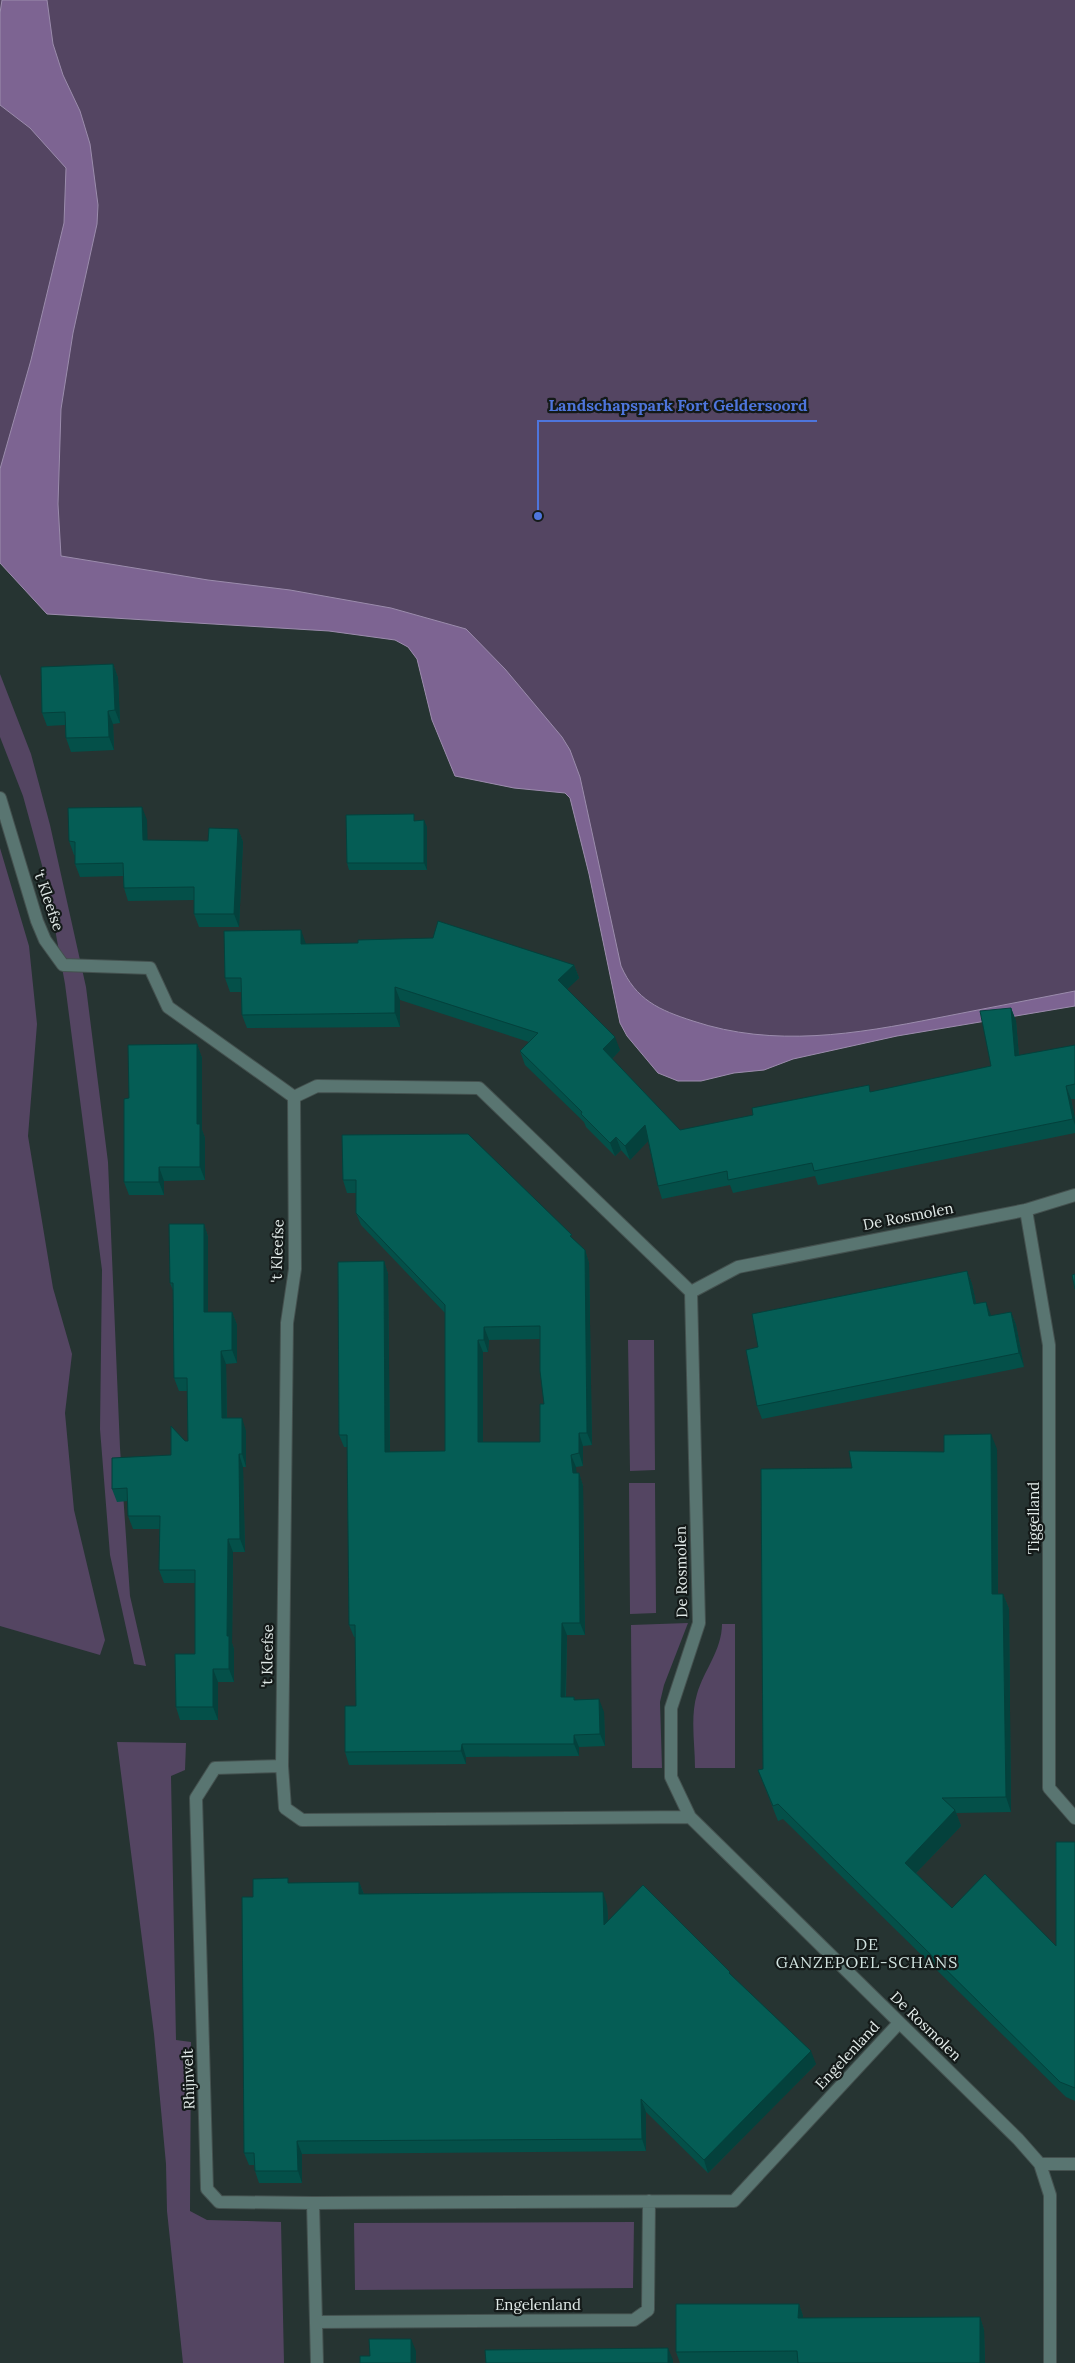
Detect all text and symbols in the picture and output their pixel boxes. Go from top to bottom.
callout: Landschapspark Fort Geldersoord [538,390,817,421]
text: Landschapspark Fort Geldersoord [548,395,808,415]
street label: 't Kleefse [30,867,68,933]
street label: De Rosmolen [861,1198,955,1234]
street label: 't Kleefse [266,1219,288,1283]
street label: Tiggelland [1024,1482,1043,1554]
street label: De Rosmolen [671,1526,691,1618]
street label: 't Kleefse [257,1624,277,1688]
district label: DE GANZEPOEL-SCHANS [776,1934,958,1972]
street label: De Rosmolen [886,1987,966,2065]
street label: Engelenland [811,2017,883,2093]
street label: Rhijnvelt [177,2048,199,2110]
street label: Engelenland [495,2295,581,2314]

